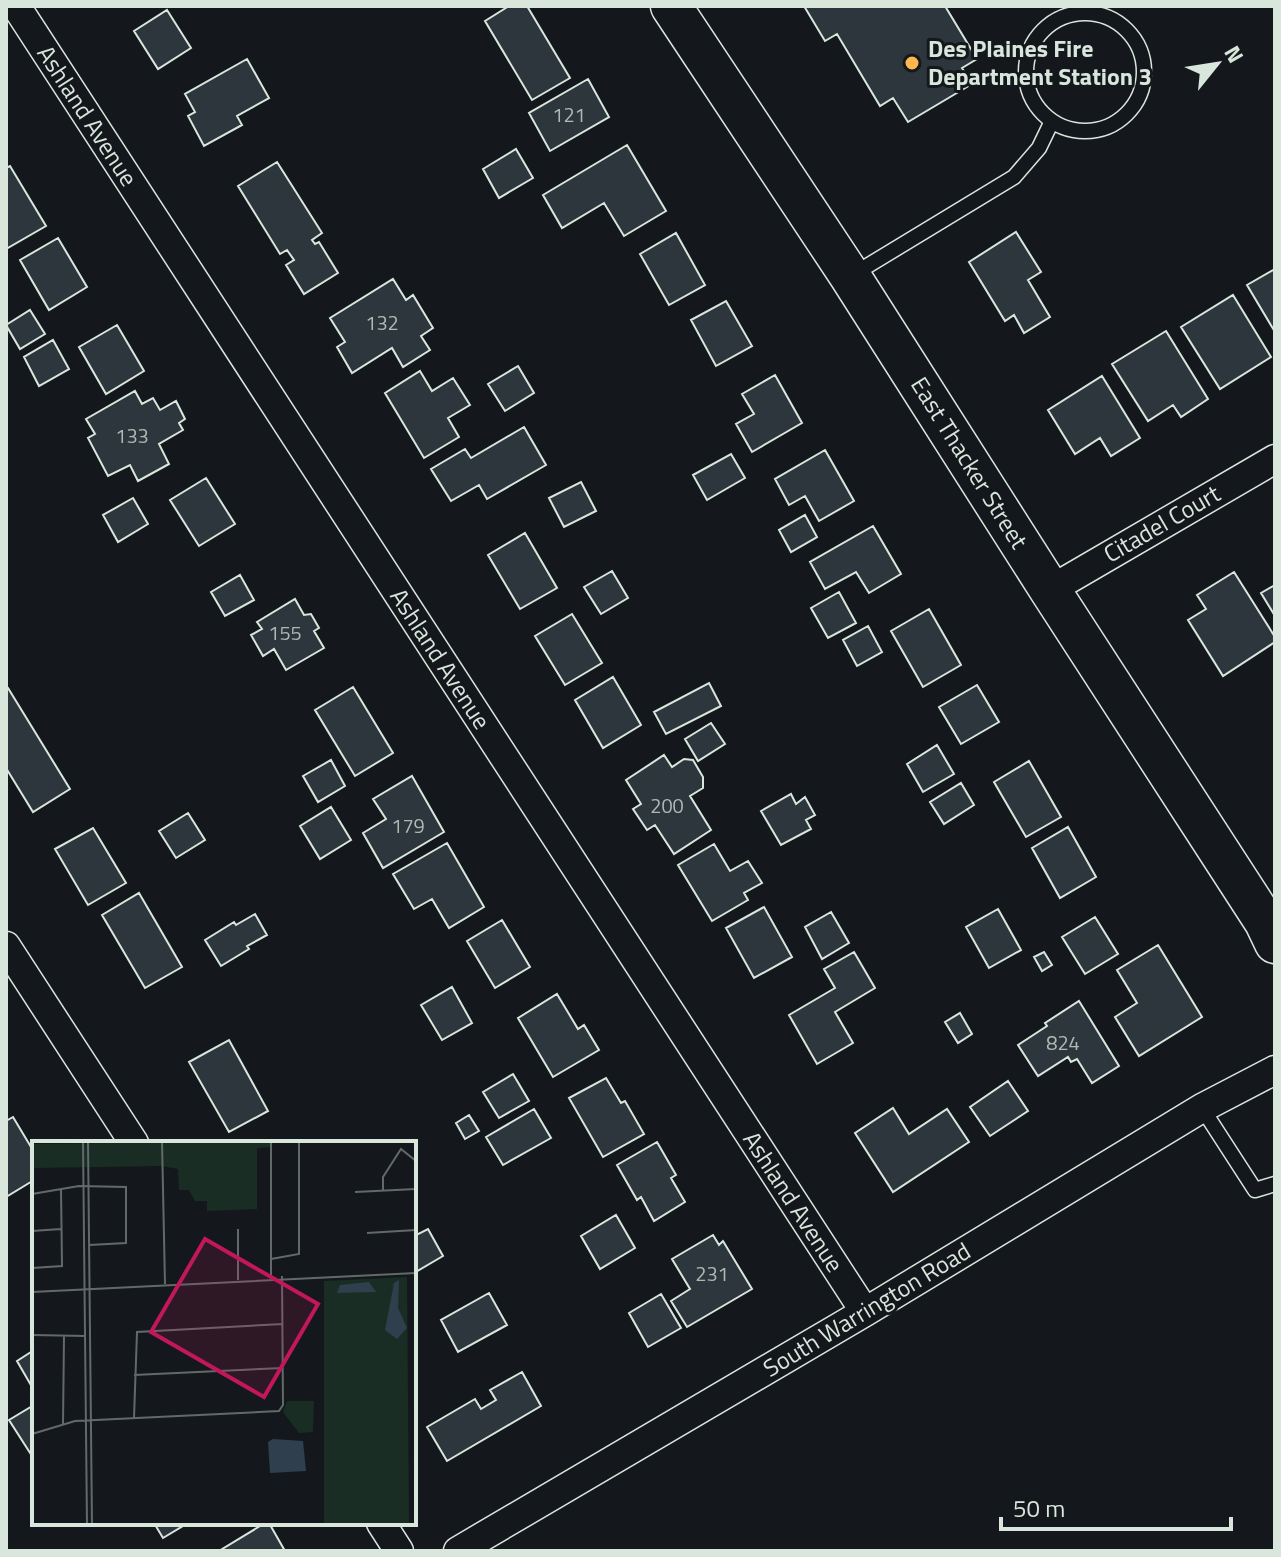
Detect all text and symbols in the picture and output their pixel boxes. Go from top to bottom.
north arrow [1177,24,1257,104]
place label: Des Plaines Fire Department Station 3 [928,30,1152,94]
street label: Ashland Avenue [29,38,147,193]
text: N [1216,39,1253,69]
marker: Des Plaines Fire Department Station 3 [903,54,921,72]
house number: 121 [552,99,586,130]
house number: 132 [365,307,399,338]
street label: East Thacker Street [902,369,1038,556]
house number: 133 [115,420,149,451]
street label: Citadel Court [1096,475,1227,571]
street label: Ashland Avenue [382,581,500,736]
house number: 155 [268,617,302,648]
house number: 200 [650,790,684,821]
house number: 179 [391,810,425,841]
house number: 824 [1046,1027,1080,1058]
street label: Ashland Avenue [735,1124,853,1279]
inset map [32,1141,416,1525]
street label: South Warrington Road [756,1233,977,1385]
house number: 231 [695,1258,729,1289]
scale bar [1001,1481,1231,1531]
text: 50 m [1013,1490,1065,1526]

